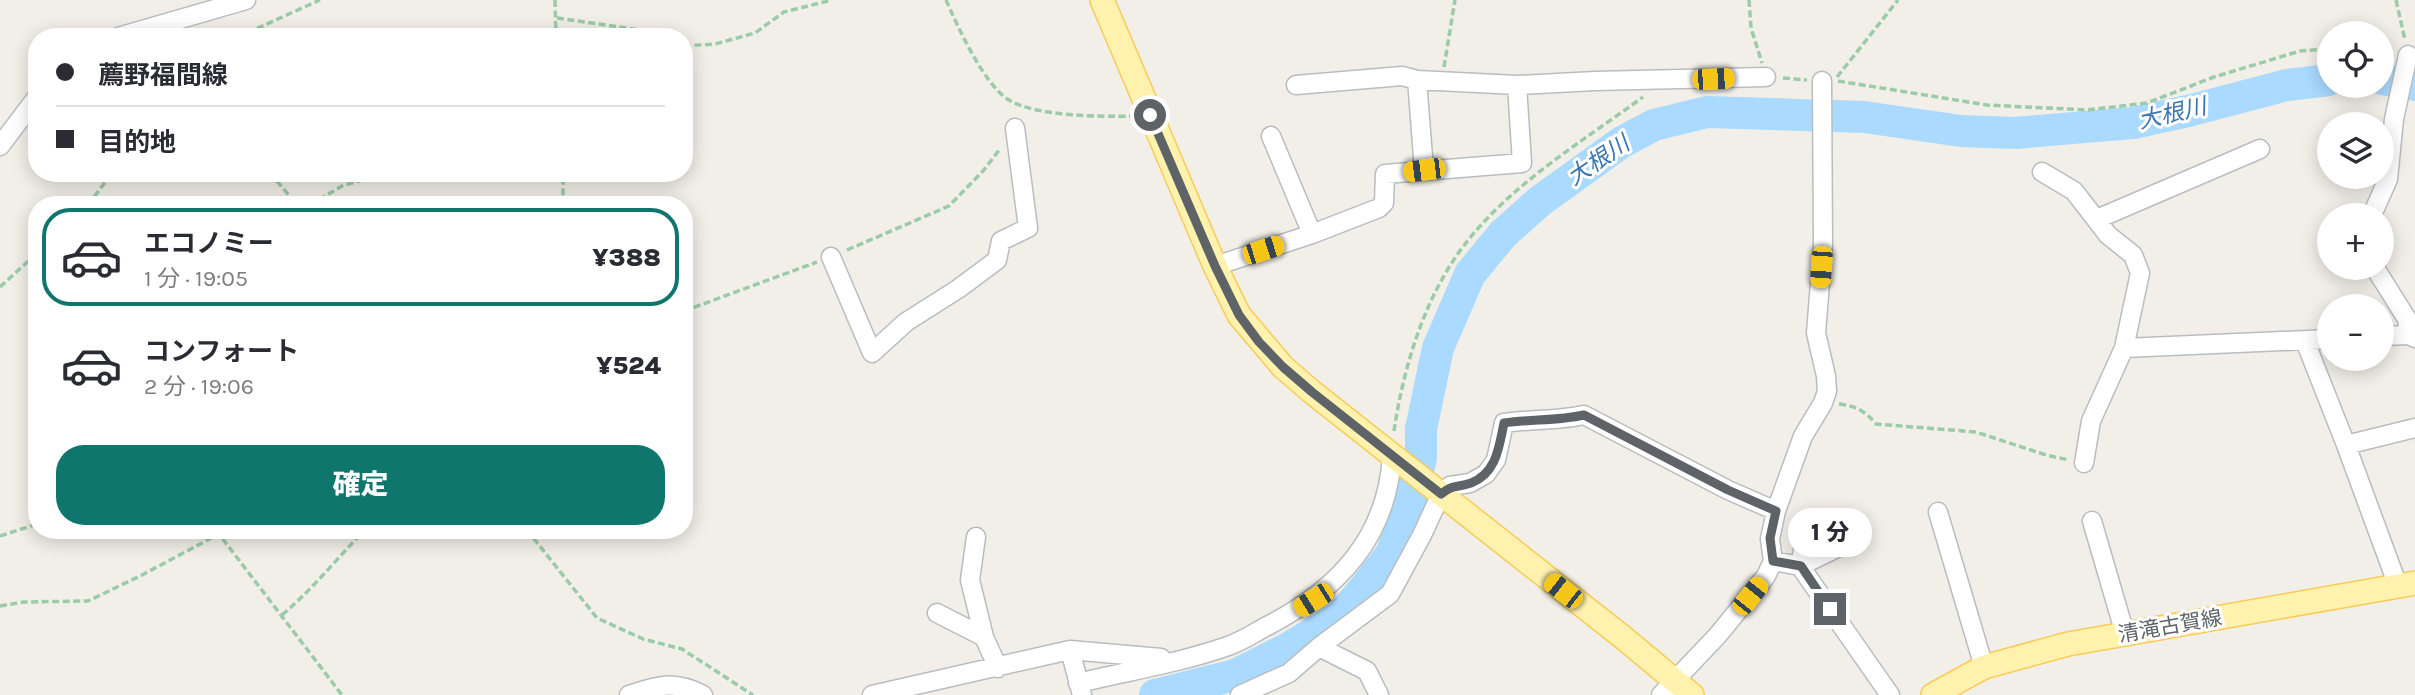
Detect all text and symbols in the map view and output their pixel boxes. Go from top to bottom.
map controls [2317,21,2394,371]
button: locate [2317,21,2394,98]
text: 薦野福間線 [98,60,228,91]
car [1692,68,1735,90]
water label: 大根川 [2135,92,2212,134]
route start [1134,99,1166,131]
button: layers [2317,112,2394,189]
text: 目的地 [98,127,176,158]
water label: 大根川 [1562,128,1637,191]
car [1402,157,1447,183]
button: + [2317,203,2394,280]
icon: car [60,226,123,289]
text: エコノミー [144,228,274,259]
car [1240,234,1287,266]
text: ¥388 [592,242,661,273]
car [1810,245,1833,289]
text: 1 分 · 19:05 [144,265,248,292]
button: − [2317,294,2394,371]
icon: car [60,334,123,397]
text: コンフォート [144,336,299,367]
text: ¥524 [596,350,661,381]
text: 2 分 · 19:06 [144,373,254,400]
button: 確定 [56,445,665,525]
callout: 1 分 [1788,508,1872,556]
text: 1 分 [1811,519,1849,546]
car [1540,570,1587,612]
car [1729,573,1772,619]
car [1290,580,1337,620]
route end [1814,593,1846,625]
street label: 清滝古賀線 [2116,605,2224,647]

